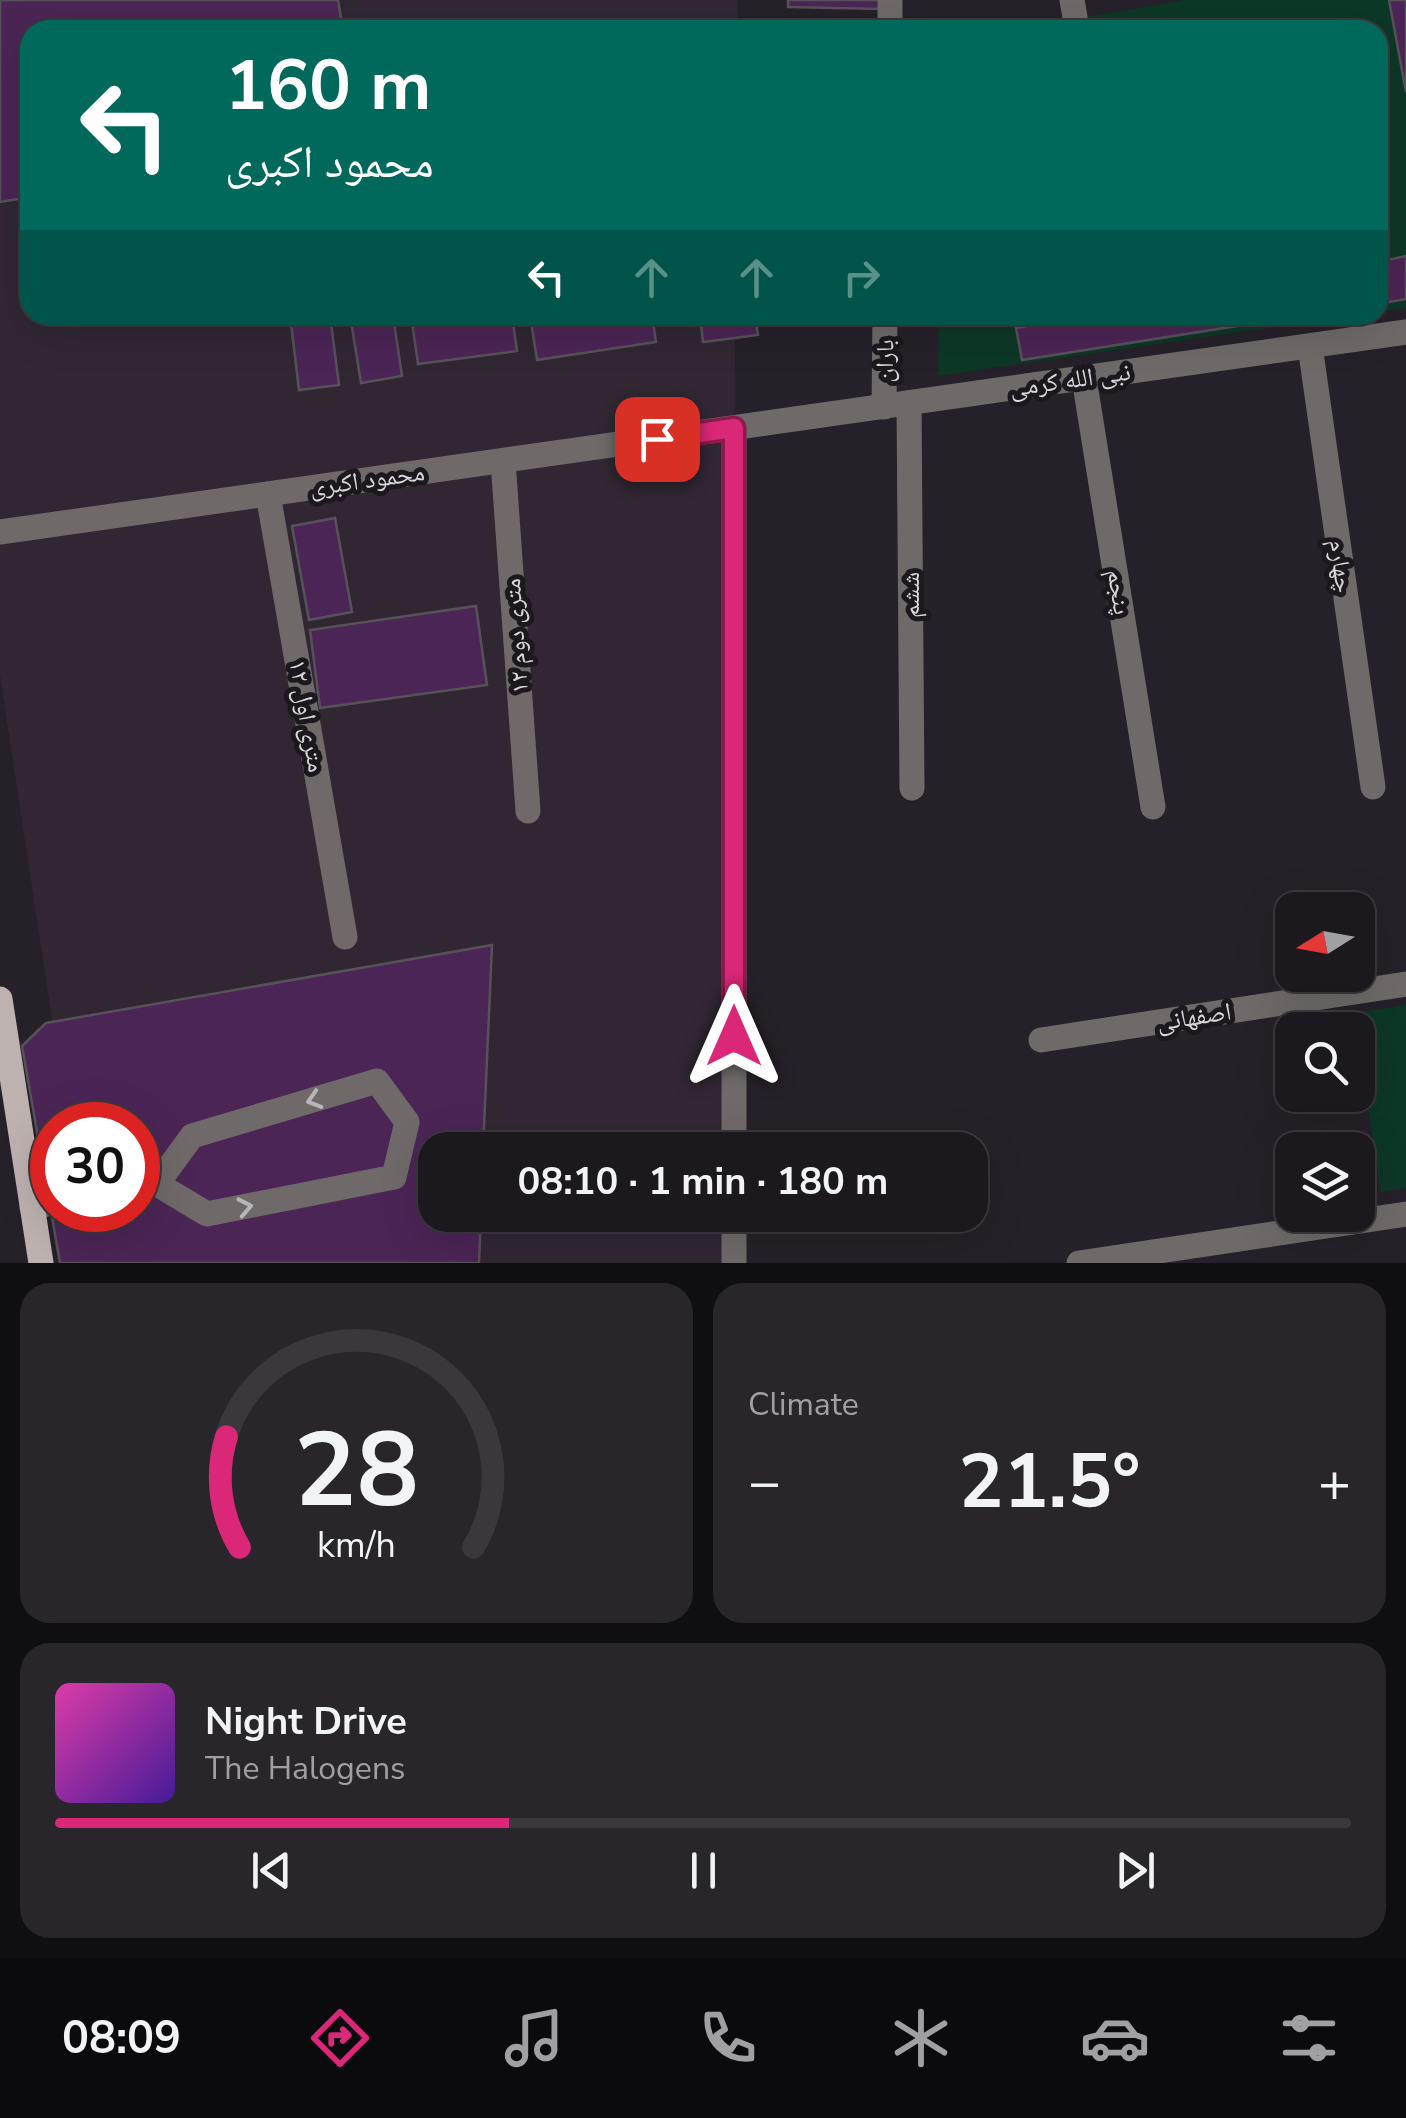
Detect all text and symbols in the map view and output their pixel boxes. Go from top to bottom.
text: 160 m [225,38,431,134]
icon: left [60,60,190,190]
text: محمود اکبری [225,132,434,193]
icon: left [519,250,574,305]
icon: ahead [624,250,679,305]
icon: ahead [729,250,784,305]
icon: right [834,250,889,305]
street label: باران [868,339,902,383]
street label: نبی الله کرمی [1007,355,1133,405]
pin [615,397,700,482]
icon: arrive [630,412,685,467]
street label: محمود اکبری [307,455,427,505]
street label: چهارم [1320,537,1362,595]
street label: پنجم [1099,567,1139,617]
street label: ششم [894,572,928,618]
street label: ۱۲ متری دوم [495,577,537,695]
street label: ۱۲ متری اول [280,657,334,775]
north arrow [1275,892,1375,992]
map controls [1275,892,1375,1232]
position arrow [682,984,786,1088]
street label: اصفهانی [1154,994,1234,1040]
button: search [1275,1012,1375,1112]
one-way arrow [307,1088,324,1109]
speed limit sign: 30 [30,1102,160,1232]
button: layers [1275,1132,1375,1232]
text: 08:10 · 1 min · 180 m [518,1156,888,1207]
one-way arrow [236,1197,253,1218]
text: Climate [748,1383,859,1426]
text: 28 [294,1400,419,1542]
text: 21.5° [958,1431,1141,1533]
text: − [748,1445,781,1520]
text: + [1318,1445,1351,1520]
text: km/h [317,1521,396,1570]
text: Night Drive [205,1696,407,1747]
text: The Halogens [205,1747,405,1790]
icon: previous [244,1843,299,1898]
icon: pause [676,1843,731,1898]
icon: next [1108,1843,1163,1898]
icon: directions [305,2003,375,2073]
icon: music [499,2003,569,2073]
icon: phone [693,2003,763,2073]
icon: climate [886,2003,956,2073]
icon: car [1080,2003,1150,2073]
icon: filters [1274,2003,1344,2073]
text: 08:09 [62,2008,181,2069]

